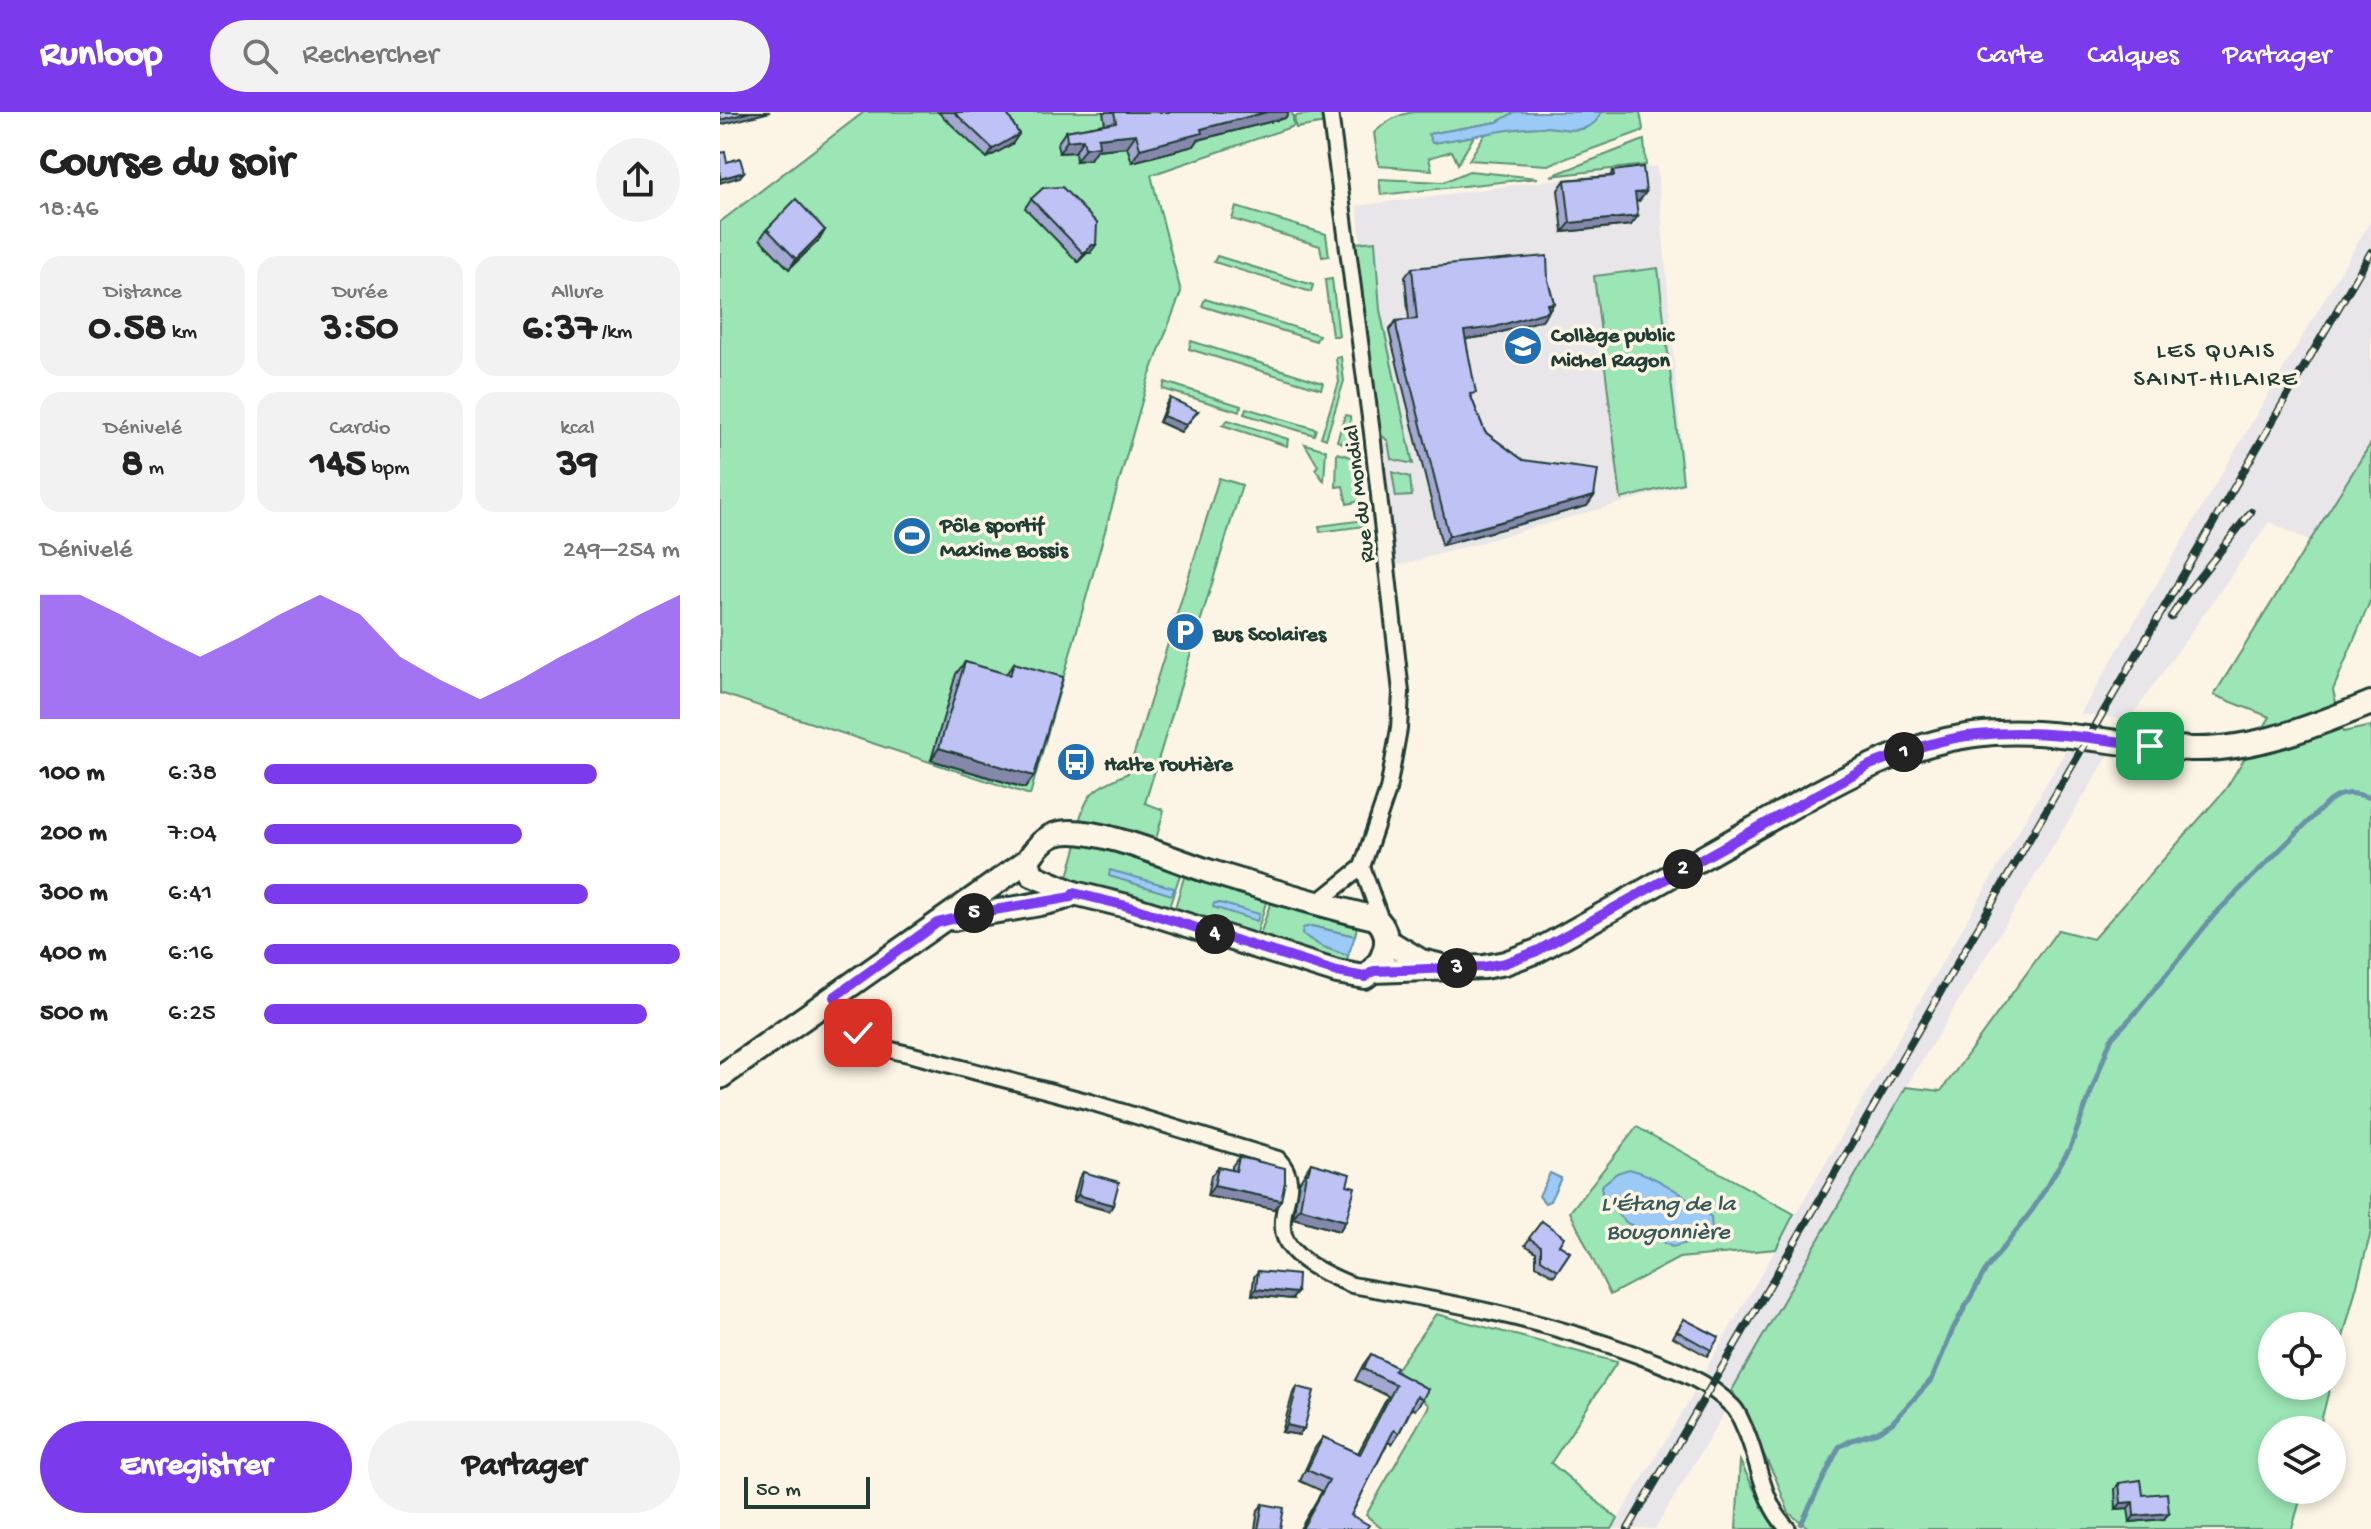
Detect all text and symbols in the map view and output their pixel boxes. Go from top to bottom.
search box [210,20,770,92]
text: Runloop [40,34,162,78]
icon: search [238,34,282,78]
text: Rechercher [302,39,438,74]
text: Carte [1977,40,2043,73]
text: Calques [2087,40,2179,73]
text: Partager [2223,40,2331,73]
button: share [596,138,680,222]
text: Course du soir [40,139,293,191]
text: 18:46 [40,195,98,226]
text: Distance [104,280,182,306]
text: Durée [332,280,388,306]
text: Allure [551,280,603,306]
text: 0.58 [88,306,166,353]
text: 3:50 [321,306,399,353]
text: 6:37 [522,306,597,353]
text: km [166,320,197,346]
text: /km [597,320,632,346]
place label: Collège public Michel Ragon [1550,324,1676,375]
school or university icon: Collège public Michel Ragon [1502,325,1544,367]
district label: LES QUAIS SAINT-HILAIRE [2133,338,2299,395]
text: Dénivelé [104,416,182,442]
text: Cardio [329,416,391,442]
text: kcal [560,416,594,442]
street label: Rue du Mondial [1340,423,1382,564]
text: 8 [121,442,143,489]
text: 145 [310,442,366,489]
text: 39 [557,442,598,489]
text: m [143,456,164,482]
text: bpm [366,456,410,482]
place label: Pôle sportif Maxime Bossis [939,514,1070,565]
sports icon: Pôle sportif Maxime Bossis [891,515,933,557]
text: Dénivelé [40,536,132,567]
text: 249–254 m [563,536,680,567]
parking icon: Bus Scolaires [1164,611,1206,653]
place label: Bus Scolaires [1212,623,1328,649]
pin [2116,712,2184,780]
icon: arrive [2128,724,2172,768]
pin: 1 [1884,732,1924,772]
text: 1 [1900,739,1908,765]
bus stop icon: Halte routière [1055,741,1097,783]
place label: Halte routière [1104,753,1234,779]
text: 100 m [40,759,105,790]
text: 6:38 [168,759,217,790]
text: 200 m [40,819,107,850]
text: 7:04 [168,819,217,850]
pin: 2 [1663,849,1703,889]
text: 2 [1678,856,1688,882]
text: 300 m [40,879,108,910]
text: 6:41 [168,879,212,910]
pin: 5 [954,893,994,933]
text: 5 [968,900,980,926]
pin: 4 [1195,914,1235,954]
text: 4 [1210,921,1220,947]
text: 400 m [40,939,106,970]
text: 6:16 [168,939,213,970]
pin: 3 [1437,948,1477,988]
text: 3 [1451,955,1463,981]
text: 500 m [40,999,108,1030]
text: 6:25 [168,999,216,1030]
pin [824,999,892,1067]
icon: check [836,1011,880,1055]
water label: L'Étang de la Bougonnière [1601,1191,1737,1248]
map controls [2258,1312,2346,1504]
button: locate [2258,1312,2346,1400]
button: layers [2258,1416,2346,1504]
button: Enregistrer [40,1421,352,1513]
button: Partager [368,1421,680,1513]
scale bar [744,1473,870,1509]
text: 50 m [756,1478,801,1504]

